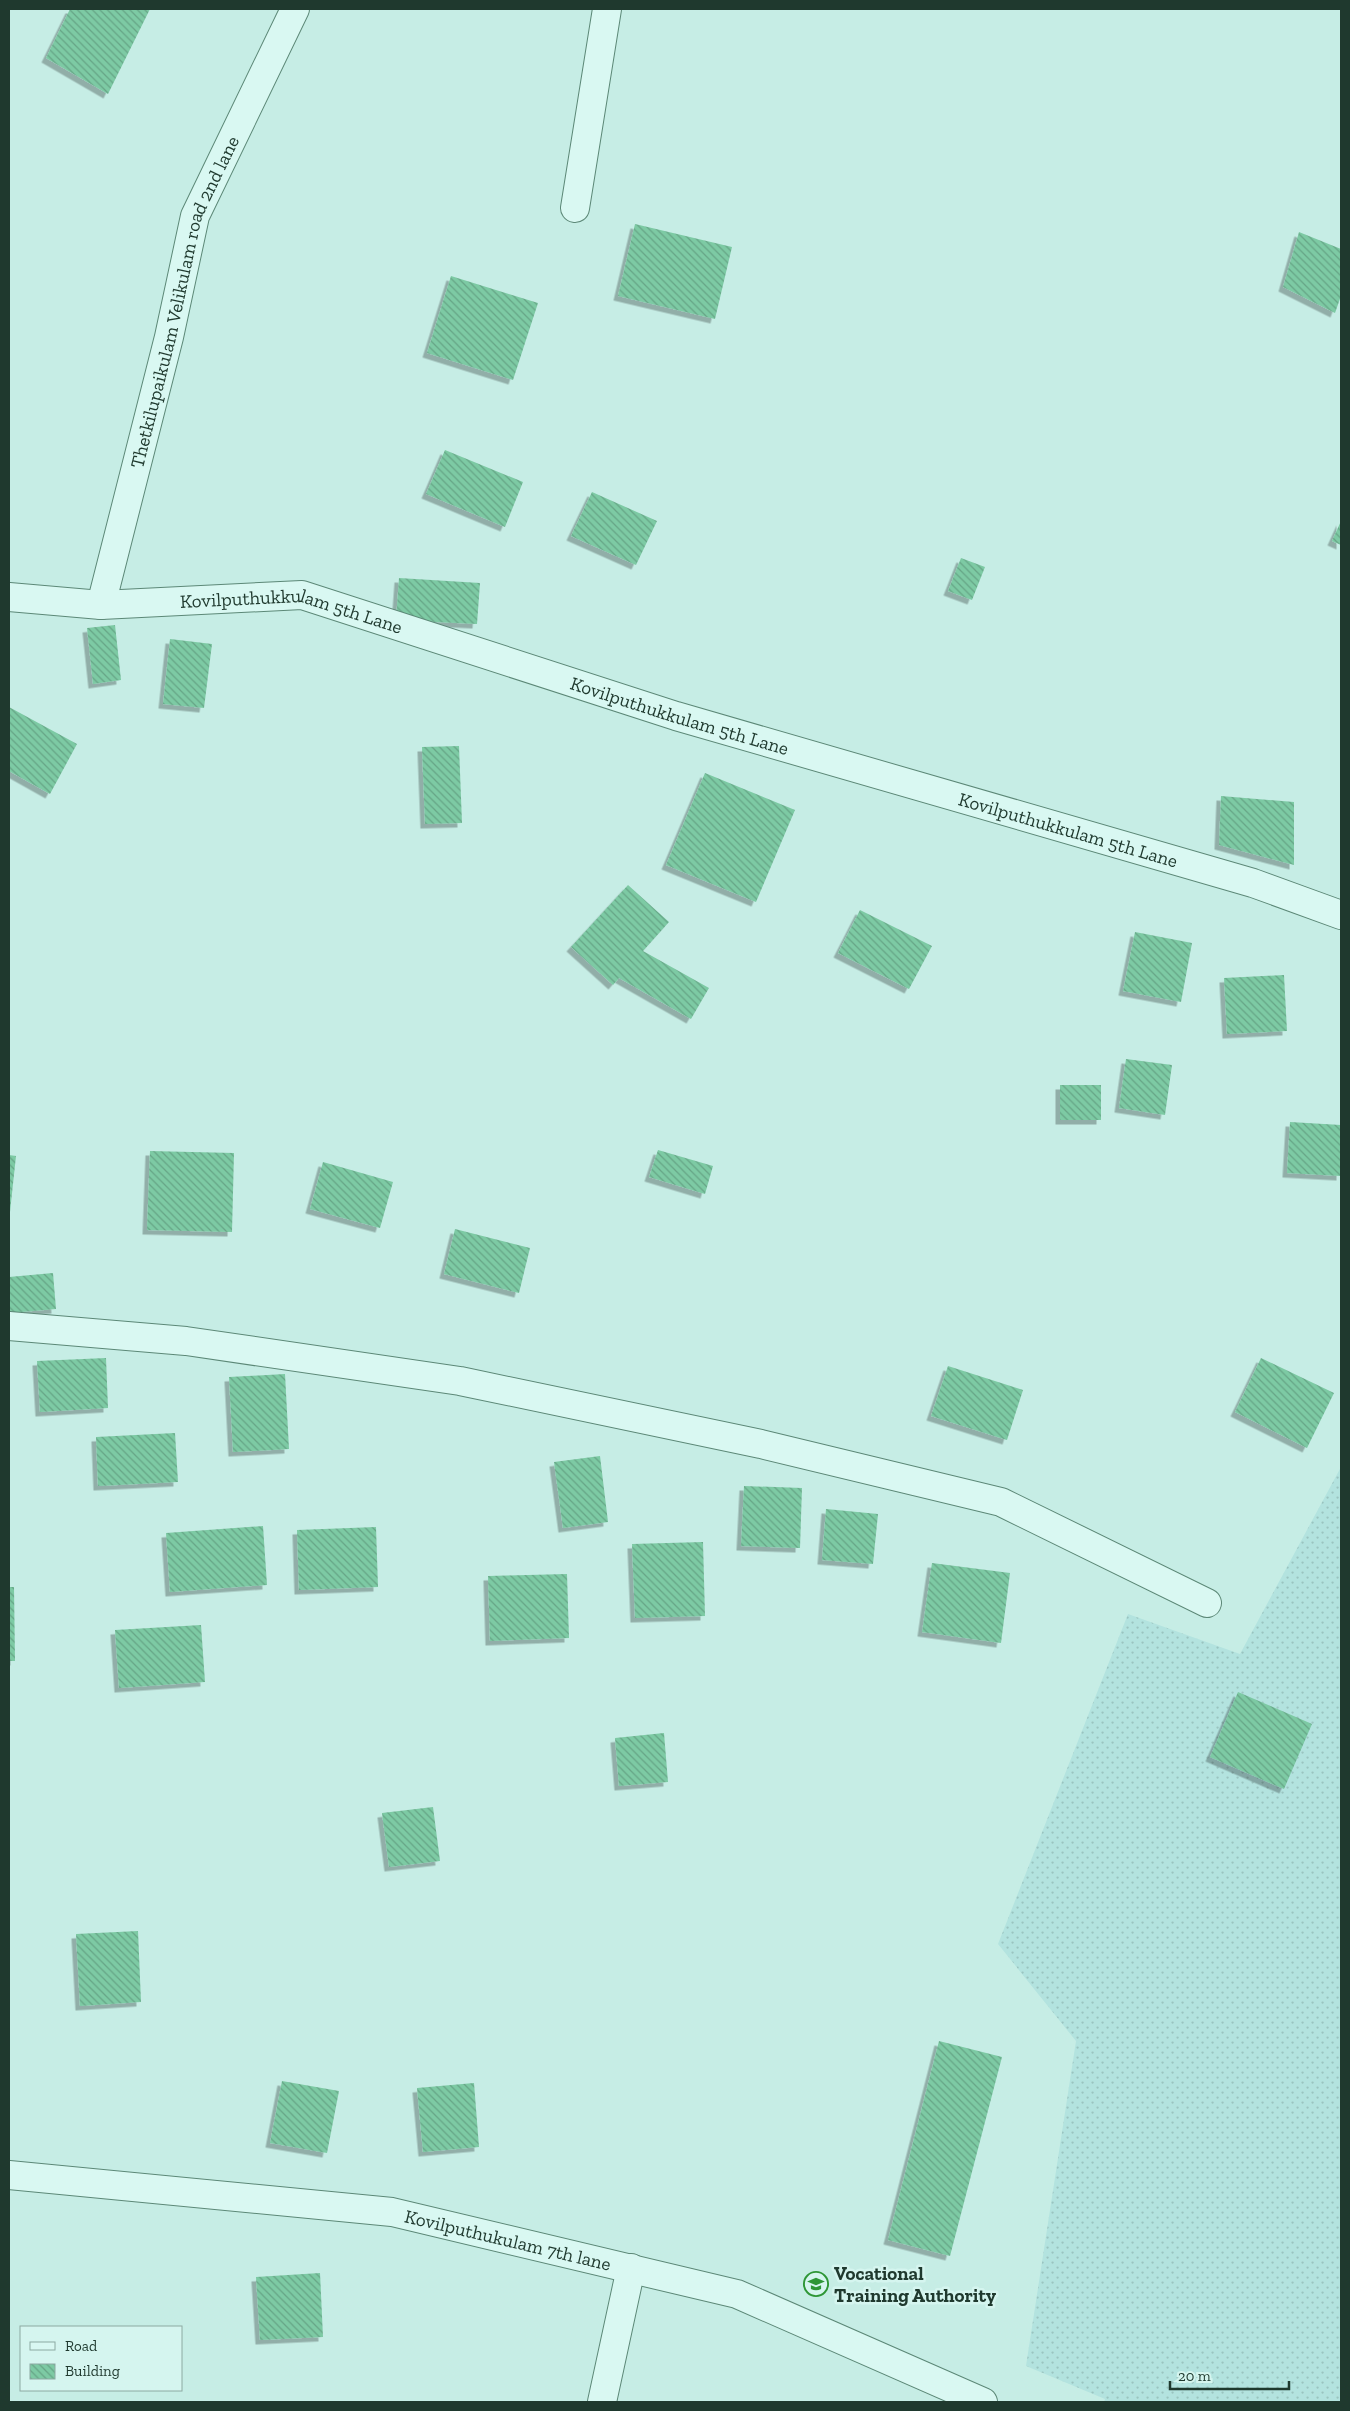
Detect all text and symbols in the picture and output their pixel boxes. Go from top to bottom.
street label: Thetkilupaikulam Velikulam road 2nd lane [125,132,244,471]
street label: Kovilputhukkulam 5th Lane [179,584,405,639]
street label: Kovilputhukkulam 5th Lane [567,672,791,760]
street label: Kovilputhukkulam 5th Lane [956,787,1180,873]
street label: Kovilputhukulam 7th lane [402,2204,613,2276]
place label: Vocational Training Authority [834,2262,996,2307]
school or university icon: Vocational Training Authority [803,2271,829,2297]
legend [20,2326,182,2391]
text: Road [65,2337,98,2355]
scale bar [1170,2358,1289,2390]
text: Building [65,2362,120,2380]
text: 20 m [1178,2367,1211,2385]

